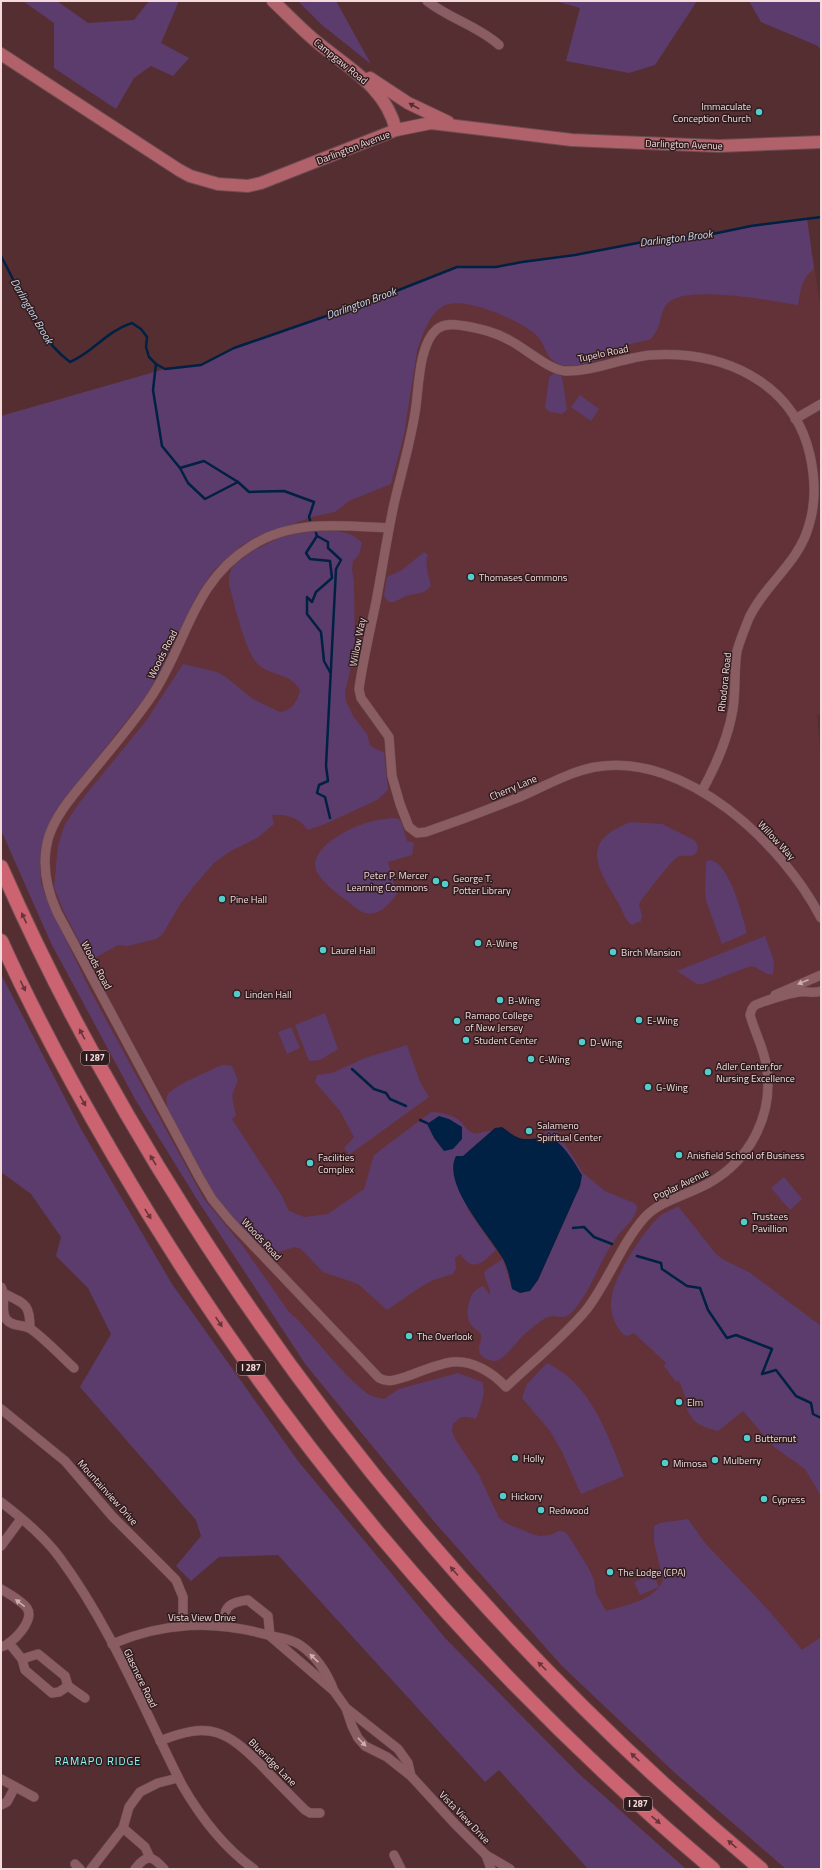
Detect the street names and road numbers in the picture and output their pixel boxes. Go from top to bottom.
street label: Campgaw Road [310,35,371,88]
street label: Darlington Avenue [314,127,392,168]
street label: Darlington Avenue [645,136,723,153]
street label: Tupelo Road [576,341,630,366]
street label: Willow Way [345,616,370,668]
street label: Woods Road [144,627,181,681]
street label: Rhodora Road [714,652,735,713]
street label: Cherry Lane [487,771,539,804]
street label: Willow Way [754,817,799,864]
street label: Woods Road [77,938,116,992]
road number: I 287 [81,1051,109,1065]
street label: Poplar Avenue [651,1164,712,1204]
street label: Woods Road [238,1215,285,1264]
road number: I 287 [237,1361,265,1375]
street label: Mountainview Drive [74,1456,141,1529]
street label: Vista View Drive [168,1610,236,1625]
street label: Glasmere Road [120,1646,161,1710]
street label: Blueridge Lane [245,1735,300,1790]
street label: Vista View Drive [436,1788,494,1847]
road number: I 287 [624,1797,652,1811]

